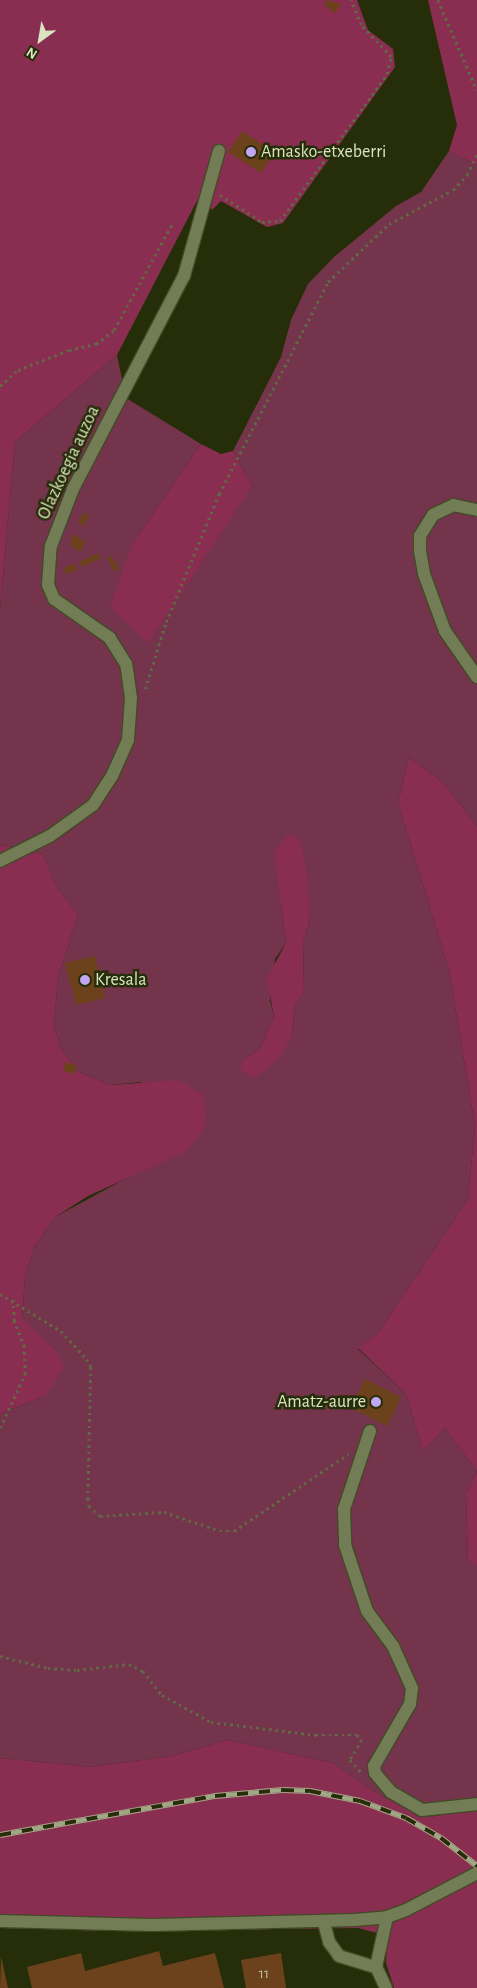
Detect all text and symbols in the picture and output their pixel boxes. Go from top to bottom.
north arrow [15,15,65,65]
text: N [24,44,40,61]
place label: Amasko-etxeberri [261,141,386,163]
marker: Amasko-etxeberri [245,146,257,158]
street label: Olazkoegia auzoa [33,403,105,523]
place label: Kresala [95,969,146,991]
marker: Kresala [79,974,91,986]
place label: Amatz-aurre [277,1391,366,1413]
marker: Amatz-aurre [370,1396,382,1408]
house number: 11 [259,1965,269,1983]

